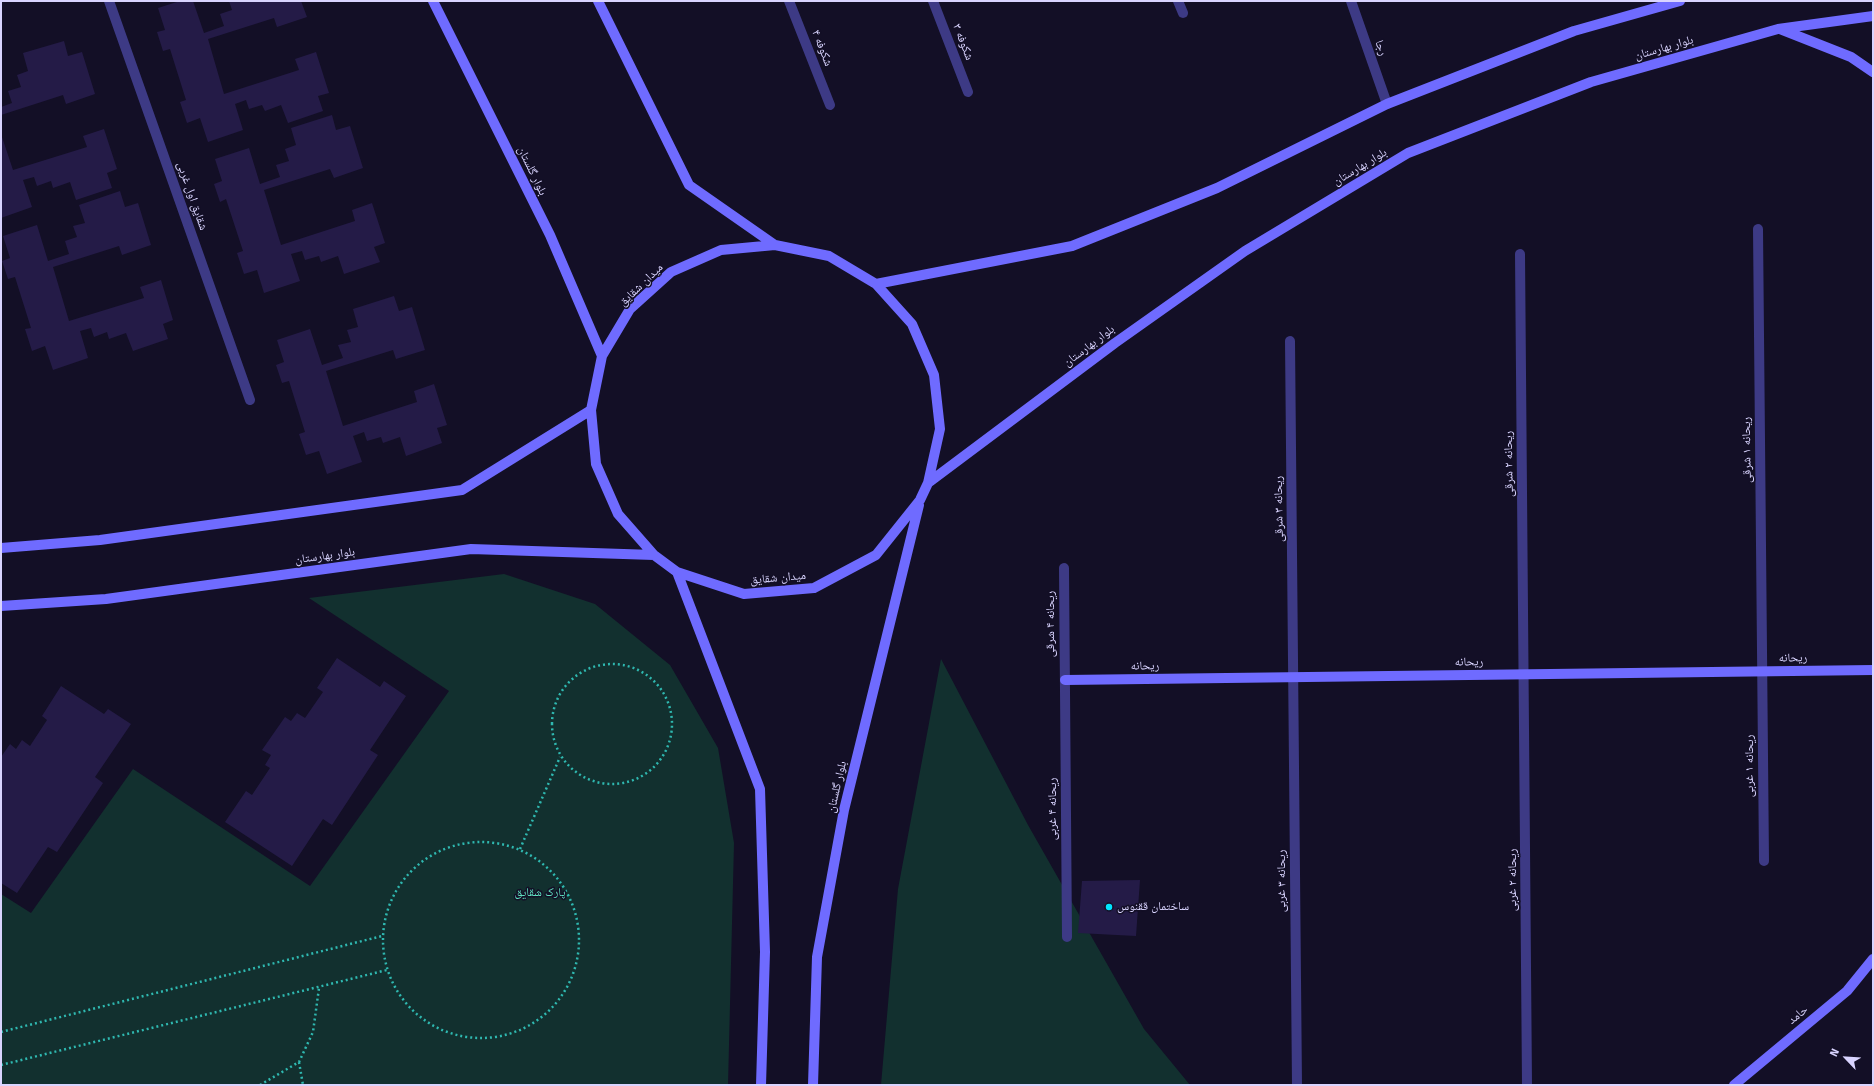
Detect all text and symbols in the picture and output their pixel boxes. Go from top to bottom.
street label: شکوفه ۳ [949,22,977,62]
street label: شکوفه ۴ [808,28,836,68]
street label: بلوار بهارستان [1633,33,1695,63]
street label: رجا [1372,38,1390,58]
street label: بلوار گلستان [514,144,550,198]
street label: بلوار بهارستان [1330,145,1390,189]
street label: شقایق اول غربی [174,160,210,232]
street label: میدان شقایق [616,260,666,310]
street label: بلوار بهارستان [1061,322,1117,370]
street label: ریحانه ۱ شرقی [1739,417,1755,483]
street label: ریحانه ۲ شرقی [1501,431,1517,497]
street label: ریحانه ۳ شرقی [1271,476,1287,542]
street label: بلوار بهارستان [294,545,356,567]
street label: میدان شقایق [750,568,806,588]
street label: ریحانه ۴ شرقی [1044,591,1058,657]
street label: ریحانه [1779,651,1807,665]
street label: ریحانه [1455,655,1483,669]
street label: ریحانه [1131,659,1159,673]
street label: ریحانه ۱ غربی [1743,735,1757,797]
street label: بلوار گلستان [824,760,850,814]
street label: ریحانه ۴ غربی [1046,778,1060,840]
street label: ریحانه ۲ غربی [1506,849,1520,911]
street label: ریحانه ۳ غربی [1275,850,1289,912]
park label: پارک شقایق [514,886,566,900]
place label: ساختمان ققنوس [1117,900,1189,914]
marker: ساختمان ققنوس [1104,902,1114,912]
street label: حامد [1785,1002,1811,1028]
north arrow [1826,1038,1866,1078]
text: N [1827,1047,1842,1059]

